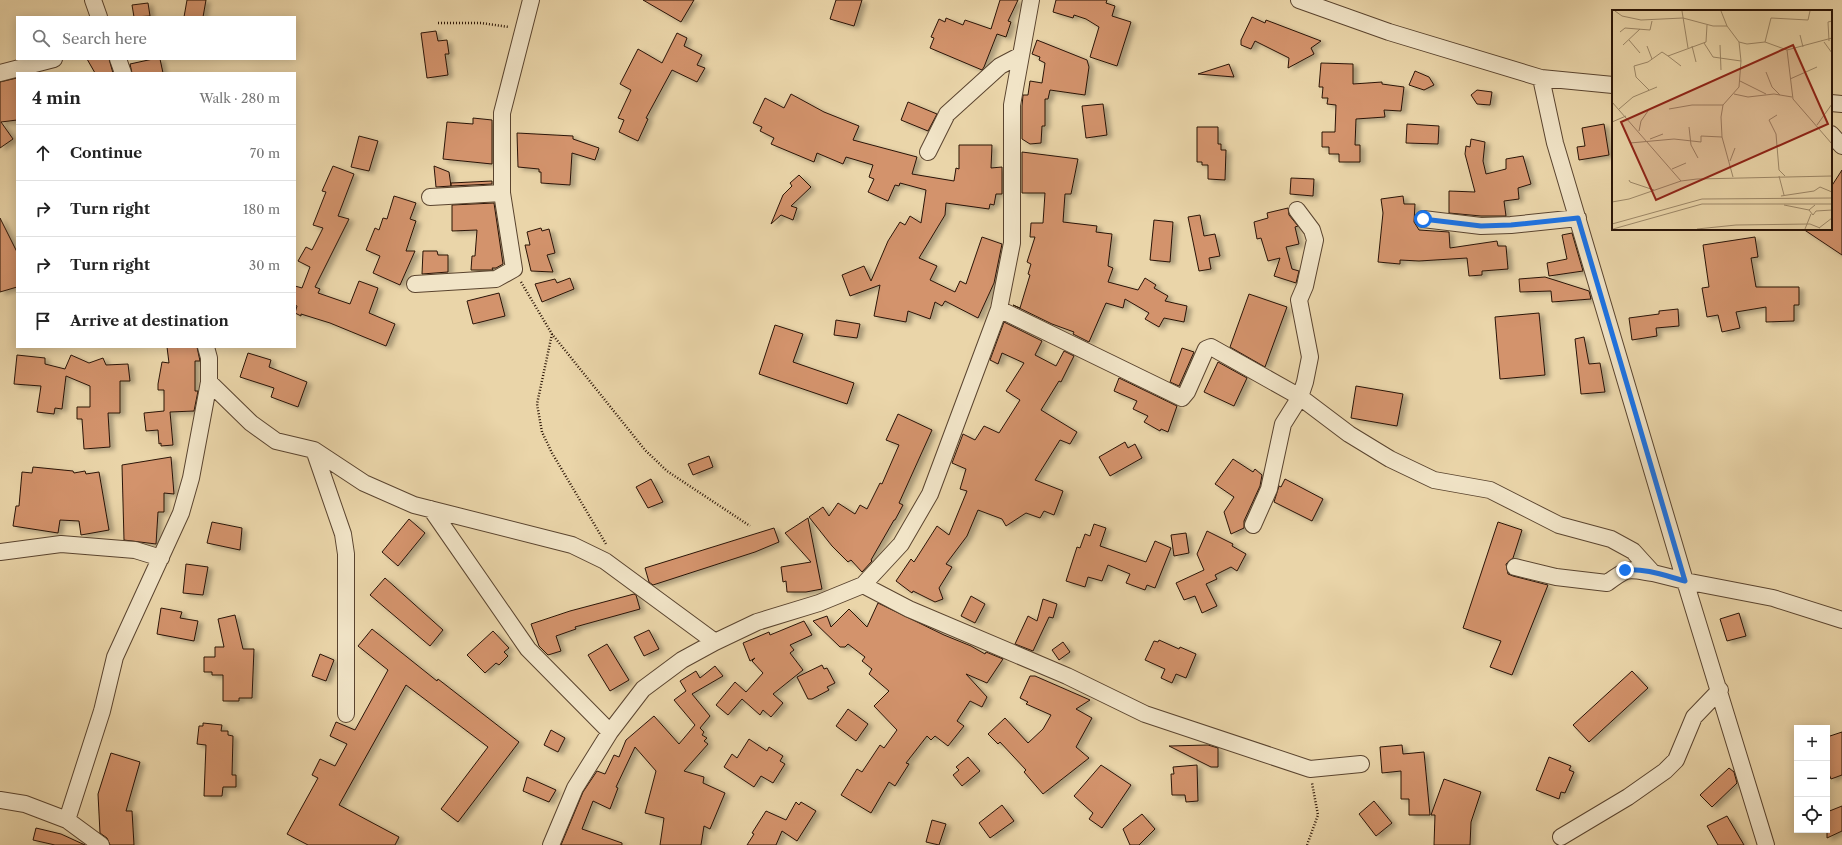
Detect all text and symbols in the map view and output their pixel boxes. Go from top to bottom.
inset map [1612,10,1832,230]
search box [16,16,296,60]
icon: search [30,27,52,49]
text: Search here [62,29,147,48]
text: 4 min [32,88,81,108]
text: Walk · 280 m [199,90,280,106]
icon: ahead [32,142,54,164]
text: Continue [70,143,142,162]
text: 70 m [250,145,280,161]
icon: right [32,198,54,220]
text: Turn right [70,199,150,218]
text: 180 m [243,201,280,217]
route start [1414,210,1432,228]
icon: right [32,254,54,276]
text: Turn right [70,255,150,274]
text: 30 m [249,257,280,273]
icon: arrive [32,310,54,332]
text: Arrive at destination [70,311,229,330]
route end [1616,561,1634,579]
map controls [1794,725,1830,833]
button: + [1794,725,1830,761]
button: − [1794,761,1830,797]
button: locate [1794,797,1830,833]

